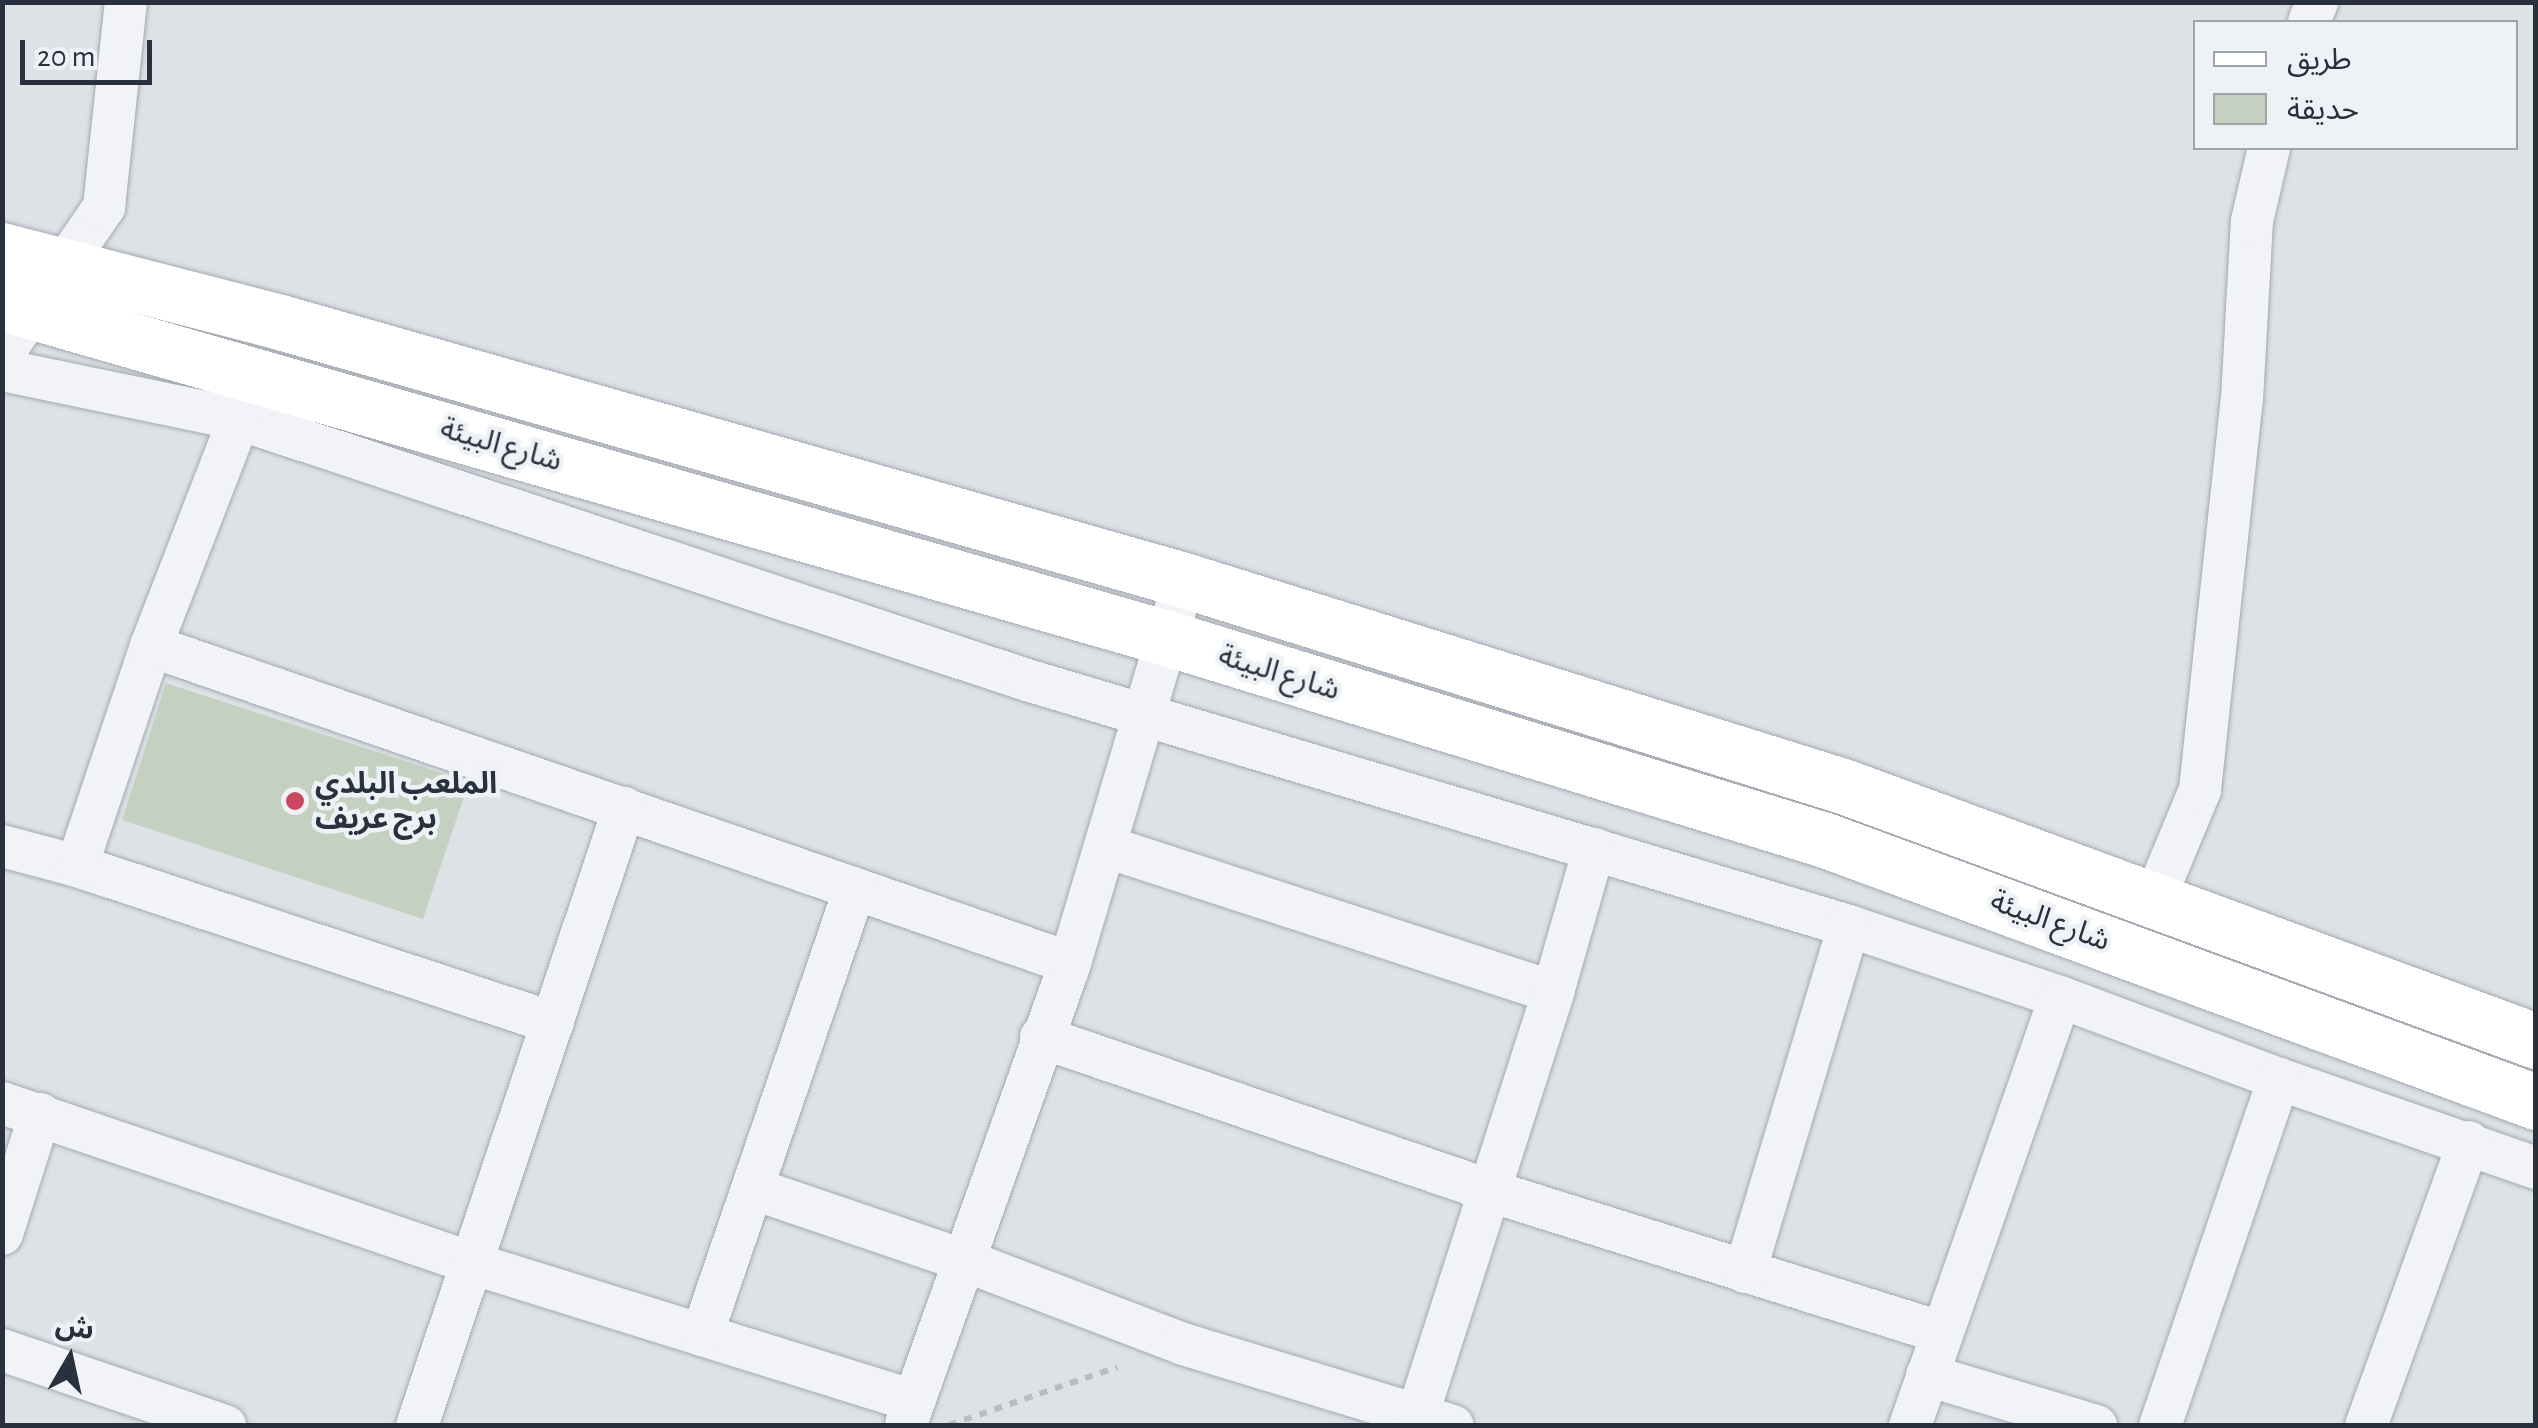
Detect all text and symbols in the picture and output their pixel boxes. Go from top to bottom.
scale bar [25,20,158,82]
legend [2193,20,2518,150]
text: 20 m [37,42,95,72]
text: طريق [2287,45,2352,75]
text: حديقة [2287,95,2359,125]
street label: شارع البيئة [436,411,566,479]
street label: شارع البيئة [1214,638,1344,708]
place label: الملعب البلدي برج عريف [315,766,497,836]
marker: الملعب البلدي برج عريف [284,790,306,812]
street label: شارع البيئة [1985,883,2115,959]
north arrow [20,1308,120,1408]
text: ش [54,1312,96,1345]

